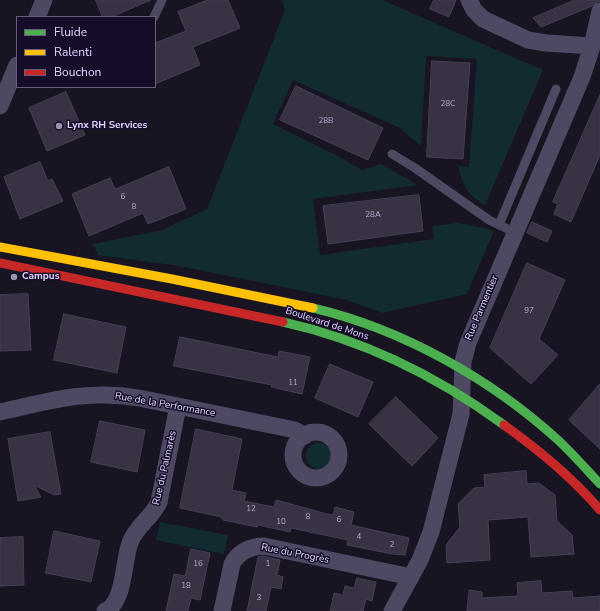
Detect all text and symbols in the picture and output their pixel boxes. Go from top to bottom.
legend [16,16,156,88]
text: Fluide [54,24,87,40]
text: Ralenti [54,44,92,60]
text: Bouchon [54,64,101,80]
house number: 28C [441,99,455,109]
house number: 28B [318,116,334,126]
place label: Lynx RH Services [67,120,147,132]
marker: Lynx RH Services [54,121,64,131]
house number: 6 [121,192,125,202]
house number: 8 [132,202,136,212]
house number: 28A [365,210,381,220]
place label: Campus [22,271,60,283]
marker: Campus [9,272,19,282]
street label: Rue Parmentier [463,274,501,342]
street label: Boulevard de Mons [284,305,370,343]
house number: 97 [524,306,534,316]
house number: 11 [288,378,298,388]
street label: Rue de la Performance [114,390,216,420]
street label: Rue du Palmarès [151,430,179,506]
house number: 12 [246,504,256,514]
house number: 8 [306,512,310,522]
house number: 6 [337,515,341,525]
house number: 10 [276,517,286,527]
house number: 4 [357,532,361,542]
house number: 2 [390,540,394,550]
street label: Rue du Progrès [260,542,330,566]
house number: 16 [193,559,203,569]
house number: 1 [266,559,270,569]
house number: 18 [181,581,191,591]
house number: 3 [257,593,261,603]

